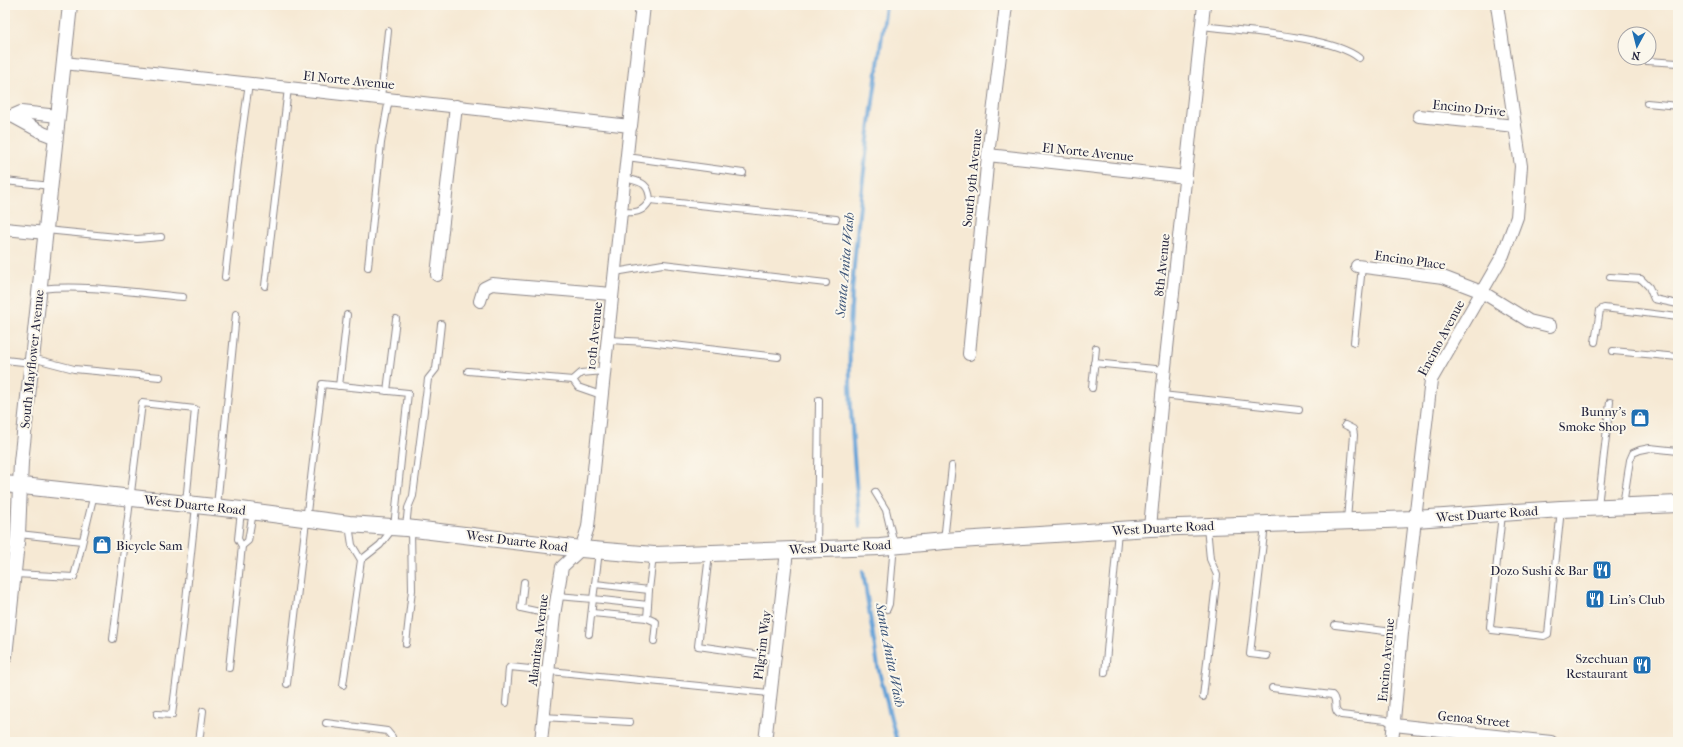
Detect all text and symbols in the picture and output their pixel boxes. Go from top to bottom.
north arrow [1617,26,1657,66]
text: N [1630,48,1641,62]
street label: El Norte Avenue [303,68,396,92]
street label: Encino Drive [1432,97,1507,119]
street label: South 9th Avenue [959,128,985,228]
street label: El Norte Avenue [1042,140,1135,164]
water label: Santa Anita Wash [832,212,858,319]
street label: 8th Avenue [1151,232,1173,297]
street label: Encino Place [1374,248,1447,272]
street label: South Mayflower Avenue [17,288,47,429]
street label: Encino Avenue [1415,297,1468,379]
street label: 10th Avenue [583,301,605,371]
place label: Bunny's Smoke Shop [1559,404,1626,434]
shop icon: Bunny's Smoke Shop [1629,407,1651,429]
street label: West Duarte Road [142,492,248,518]
street label: West Duarte Road [1434,503,1539,525]
street label: West Duarte Road [1111,518,1215,538]
street label: West Duarte Road [464,527,570,555]
shop icon: Bicycle Sam [91,534,113,556]
street label: West Duarte Road [788,537,892,557]
place label: Bicycle Sam [116,538,183,553]
restaurant icon: Dozo Sushi & Bar [1591,559,1613,581]
place label: Dozo Sushi & Bar [1490,563,1588,578]
restaurant icon: Lin's Club [1584,588,1606,610]
street label: Alamitas Avenue [525,592,551,688]
place label: Lin's Club [1609,592,1665,607]
water label: Santa Anita Wash [871,600,908,709]
street label: Pilgrim Way [750,608,774,681]
street label: Encino Avenue [1375,617,1397,702]
place label: Szechuan Restaurant [1566,651,1628,681]
restaurant icon: Szechuan Restaurant [1631,654,1653,676]
street label: Genoa Street [1437,708,1511,730]

